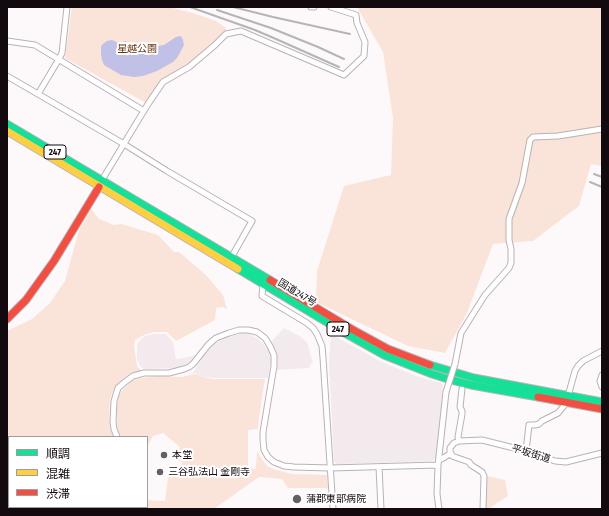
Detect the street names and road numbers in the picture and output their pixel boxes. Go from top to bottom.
road number: 247 [44,145,66,159]
street label: 国道247号 [276,277,318,309]
road number: 247 [327,322,349,336]
street label: 平坂街道 [510,442,552,466]

